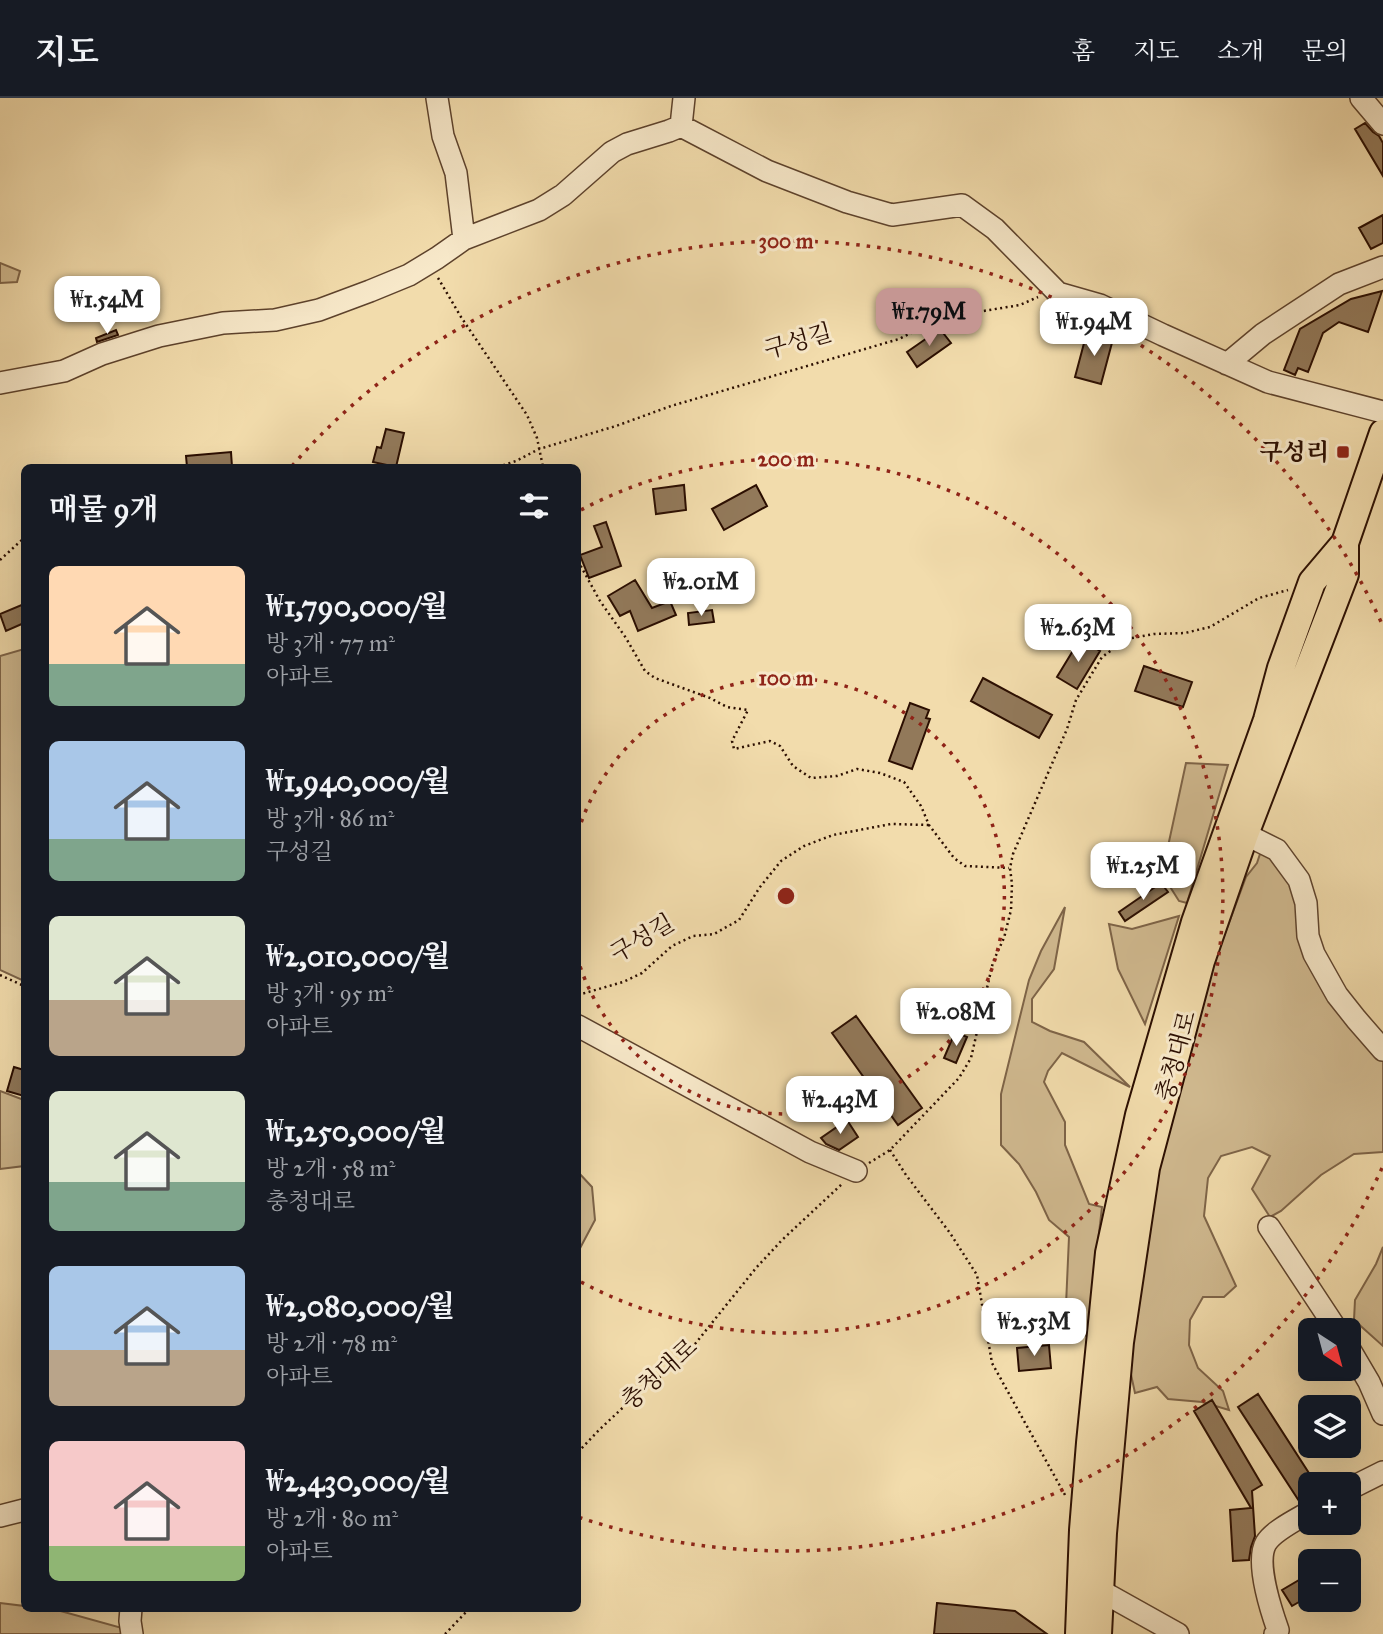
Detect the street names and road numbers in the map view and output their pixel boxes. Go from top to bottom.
street label: 구성길 [760,317,836,365]
street label: 구성길 [604,907,680,969]
street label: 충청대로 [1150,1007,1202,1105]
street label: 충청대로 [614,1332,704,1416]

